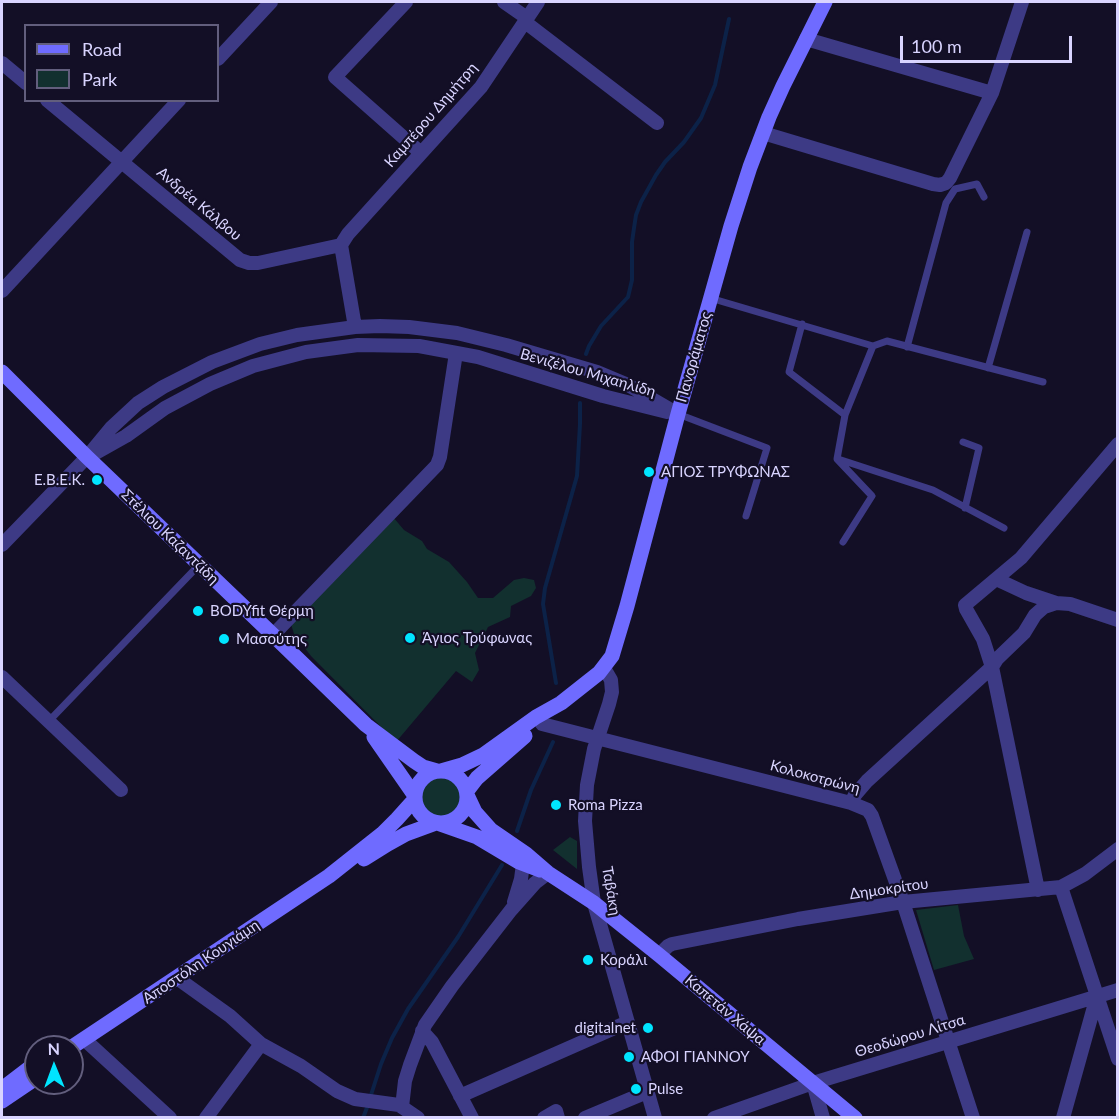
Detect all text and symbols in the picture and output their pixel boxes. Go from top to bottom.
legend [24,24,219,102]
scale bar [903,24,1076,62]
text: 100 m [911,35,962,57]
text: Road [82,38,122,60]
street label: Καμπέρου Δημήτρη [381,59,481,171]
text: Park [82,68,117,90]
street label: Ανδρέα Κάλβου [153,163,245,245]
street label: Πανοράματος [672,310,716,404]
street label: Βενιζέλου Μιχαηλίδη [518,345,658,401]
place label: ΑΓΙΟΣ ΤΡΥΦΩΝΑΣ [661,463,790,481]
marker: ΑΓΙΟΣ ΤΡΥΦΩΝΑΣ [642,465,656,479]
place label: Ε.Β.Ε.Κ. [34,471,85,489]
marker: Ε.Β.Ε.Κ. [90,473,104,487]
street label: Στέλιου Καζαντζίδη [118,486,222,588]
place label: BODYfit Θέρμη [210,602,314,620]
marker: BODYfit Θέρμη [191,604,205,618]
place label: Άγιος Τρύφωνας [422,629,532,647]
place label: Μασούτης [236,630,307,648]
marker: Άγιος Τρύφωνας [403,631,417,645]
marker: Μασούτης [217,632,231,646]
street label: Κολοκοτρώνη [768,756,862,798]
place label: Roma Pizza [568,796,643,814]
marker: Roma Pizza [549,798,563,812]
street label: Ταβάκη [598,865,624,917]
street label: Δημοκρίτου [848,875,930,903]
street label: Αποστόλη Κουγιάμη [139,916,263,1008]
place label: Κοράλι [600,951,647,969]
marker: Κοράλι [581,953,595,967]
street label: Καπετάν Χάψα [681,971,769,1049]
street label: Θεοδώρου Λίτσα [853,1011,967,1061]
place label: digitalnet [575,1019,636,1037]
marker: digitalnet [641,1021,655,1035]
north arrow [24,1035,84,1095]
text: N [47,1039,60,1058]
place label: ΑΦΟΙ ΓΙΑΝΝΟΥ [641,1048,750,1066]
marker: ΑΦΟΙ ΓΙΑΝΝΟΥ [622,1050,636,1064]
place label: Pulse [648,1080,683,1098]
marker: Pulse [629,1082,643,1096]

